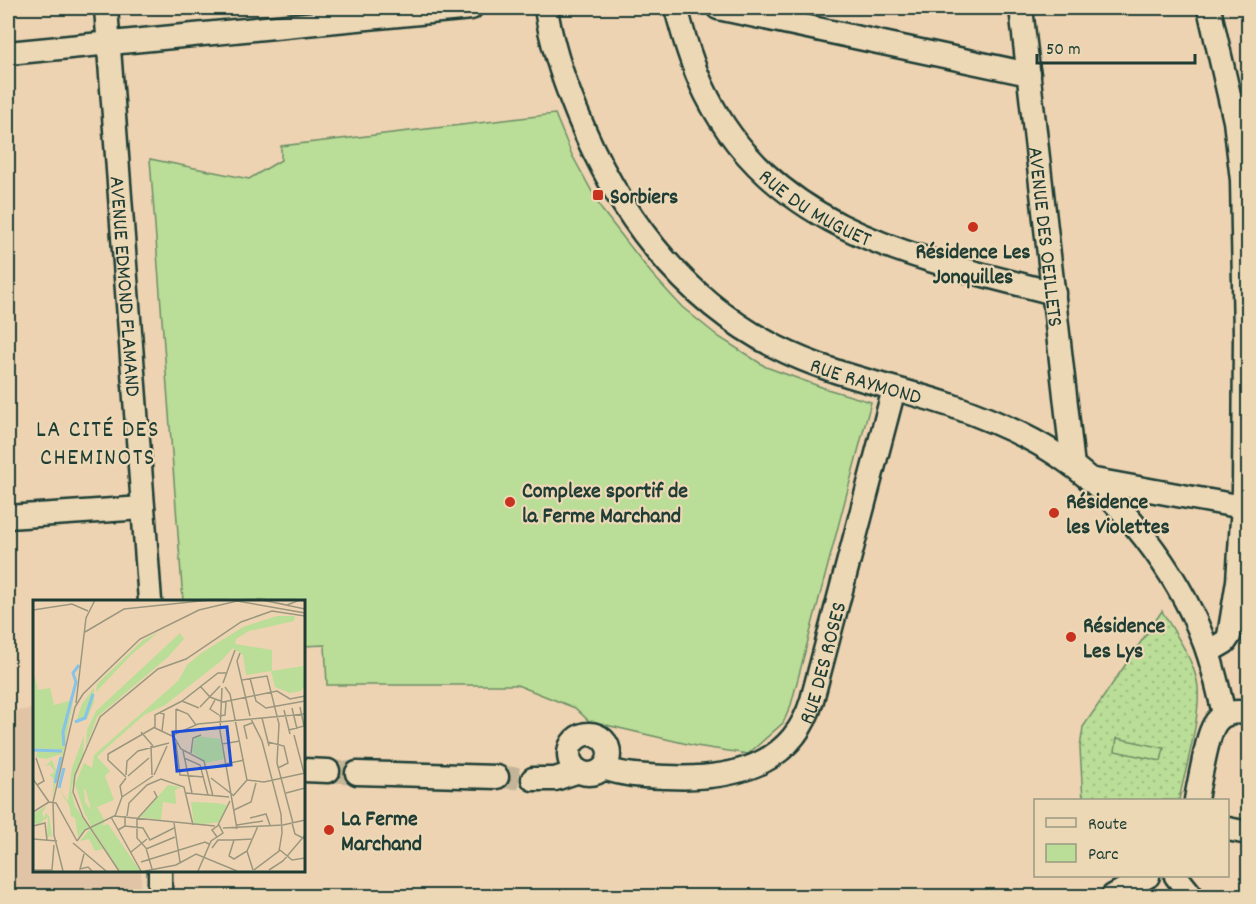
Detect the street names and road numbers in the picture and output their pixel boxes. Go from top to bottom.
street label: AVENUE DES OEILLETS [1018,145,1069,329]
street label: RUE DU MUGUET [750,163,876,257]
street label: AVENUE EDMOND FLAMAND [100,175,147,398]
street label: RUE RAYMOND [805,351,925,415]
street label: RUE DES ROSES [792,599,856,730]

